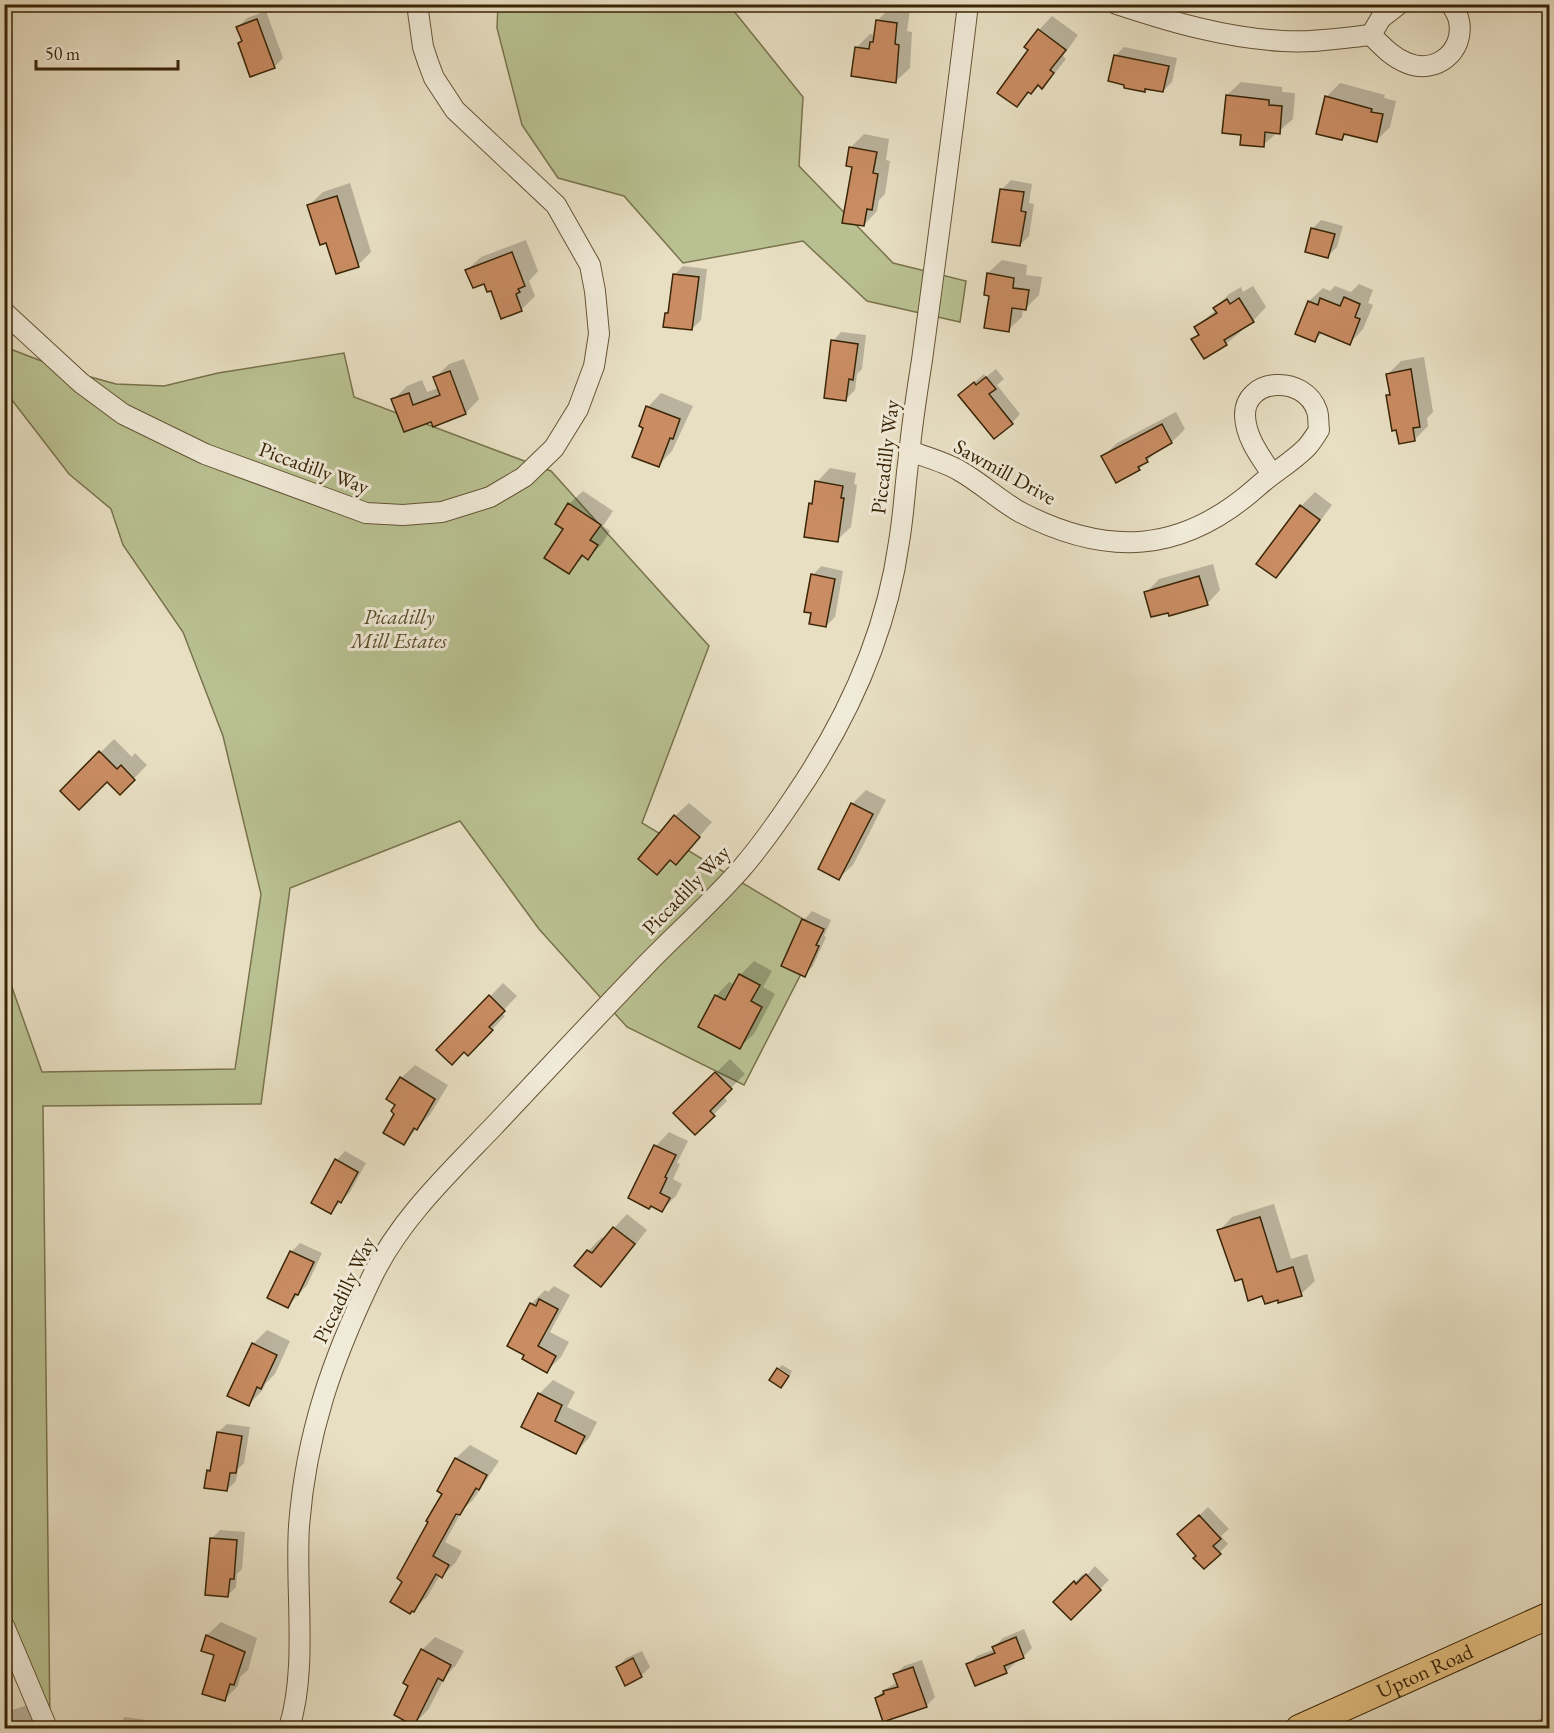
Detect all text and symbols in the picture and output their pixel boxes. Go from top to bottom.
scale bar [36,33,178,71]
text: 50 m [45,42,80,65]
street label: Piccadilly Way [864,397,905,516]
street label: Sawmill Drive [949,432,1061,511]
street label: Piccadilly Way [255,435,374,500]
park label: Picadilly Mill Estates [349,603,447,654]
street label: Piccadilly Way [636,838,736,940]
street label: Piccadilly Way [306,1231,381,1347]
street label: Upton Road [1372,1637,1477,1704]

